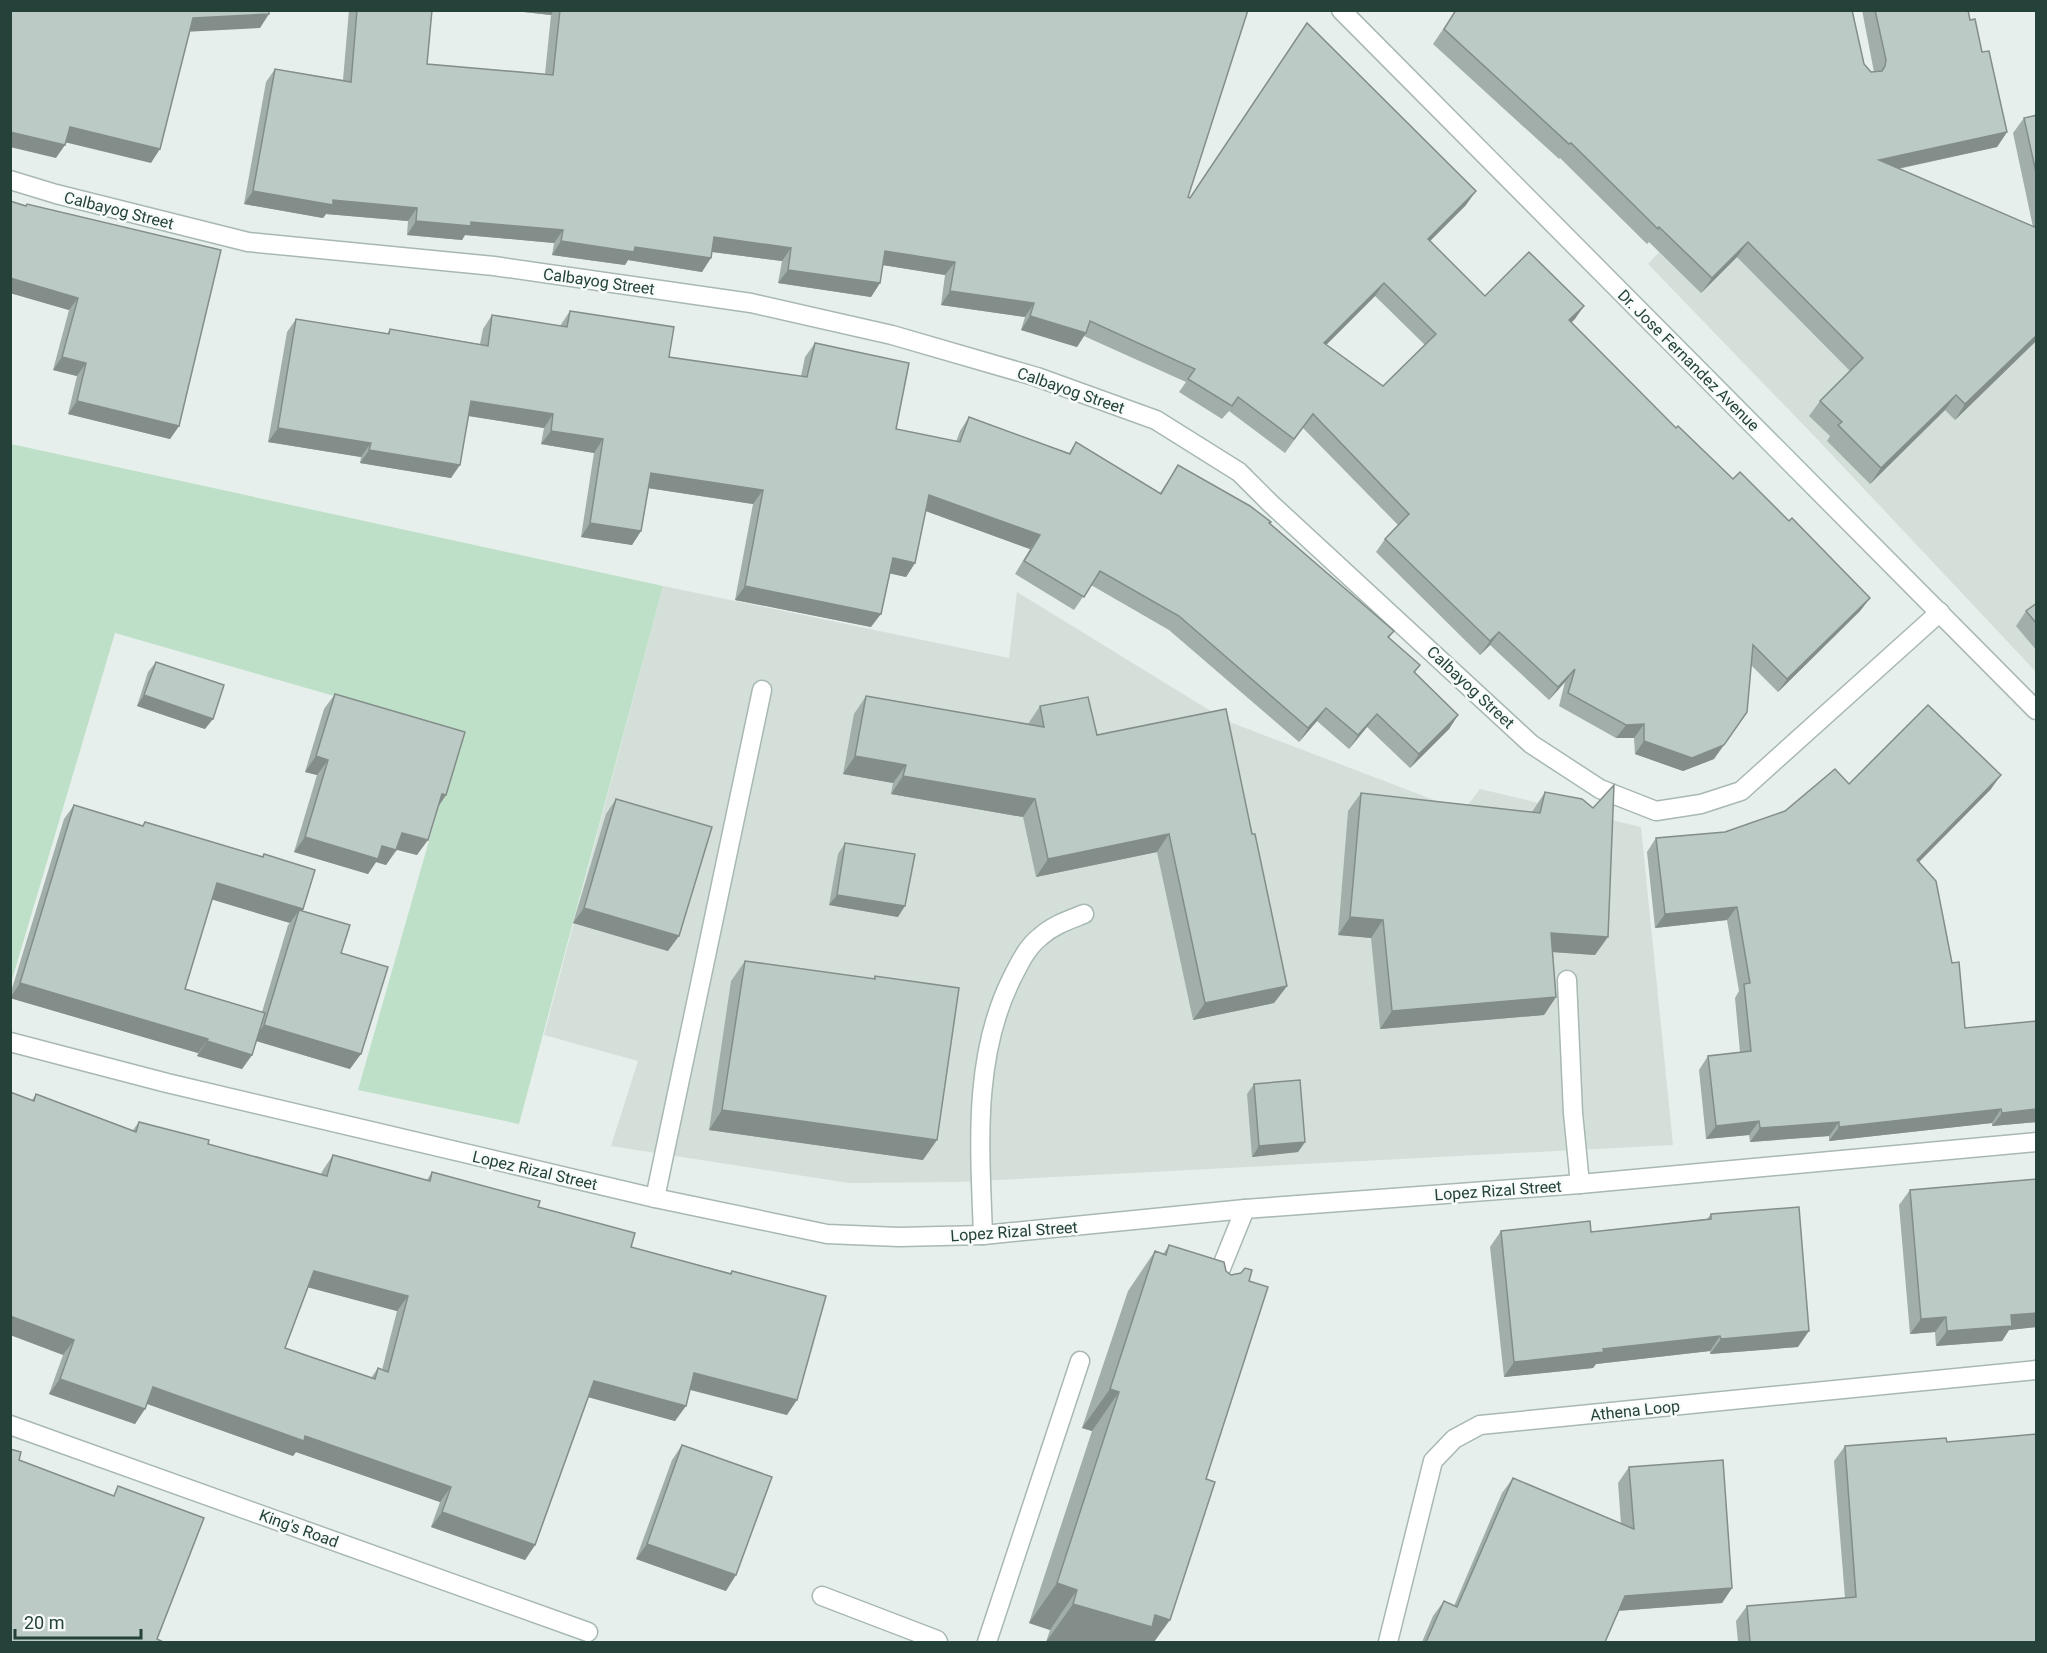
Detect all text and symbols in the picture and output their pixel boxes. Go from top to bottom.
street label: Calbayog Street [62,188,176,233]
street label: Calbayog Street [542,264,656,299]
street label: Dr. Jose Fernandez Avenue [1614,286,1763,435]
street label: Calbayog Street [1015,363,1127,418]
street label: Calbayog Street [1423,642,1518,733]
street label: Lopez Rizal Street [471,1147,599,1194]
street label: Lopez Rizal Street [1434,1177,1562,1204]
street label: Lopez Rizal Street [950,1218,1078,1245]
street label: Athena Loop [1589,1396,1681,1425]
street label: King's Road [257,1505,341,1552]
scale bar [15,1602,141,1640]
text: 20 m [24,1612,64,1633]

